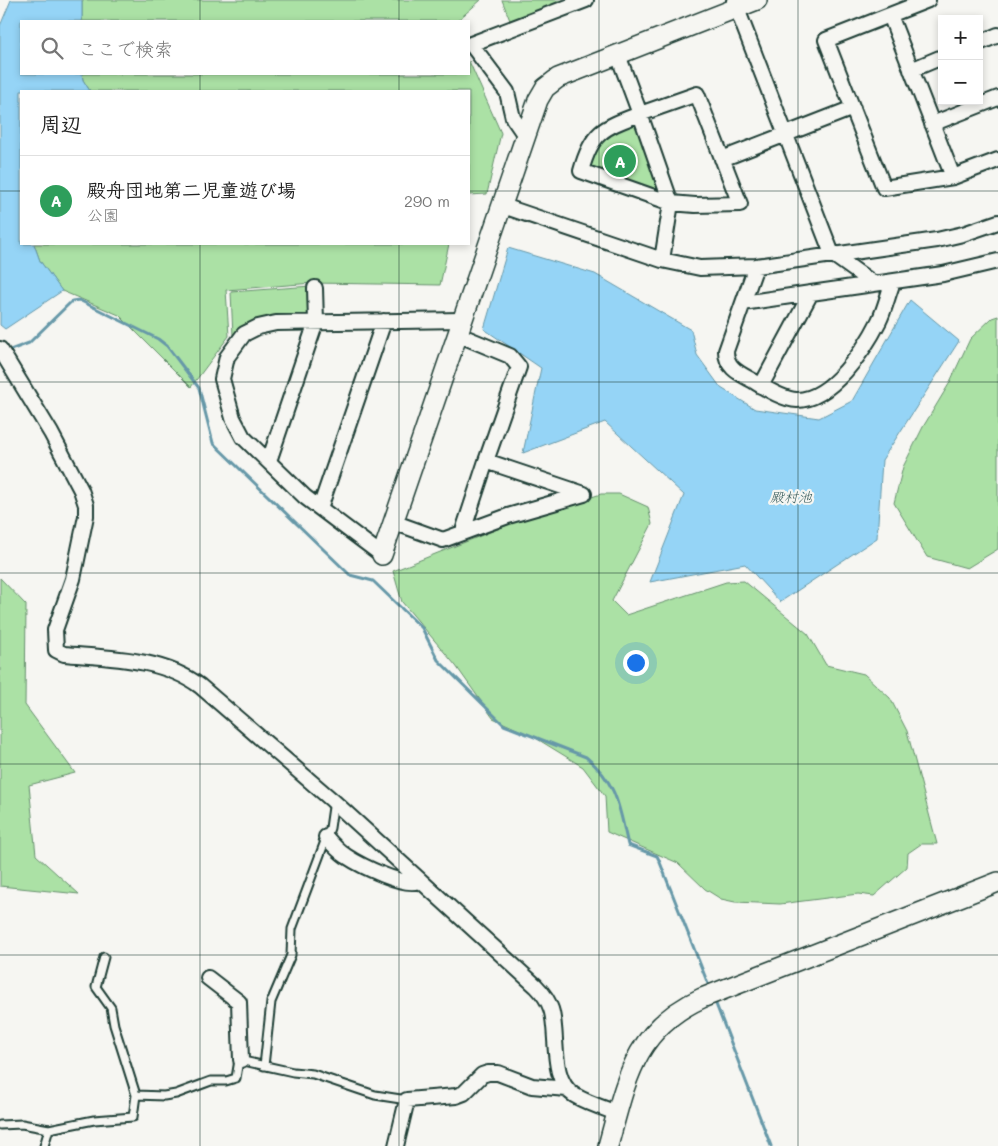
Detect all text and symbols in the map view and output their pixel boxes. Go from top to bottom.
map controls [938,15,983,105]
button: + [938,15,983,60]
search box [20,20,470,75]
icon: search [38,34,66,62]
text: ここで検索 [78,36,173,61]
button: − [938,60,983,105]
text: 周辺 [40,110,82,137]
pin: A [604,142,636,180]
text: 殿舟団地第二児童遊び場 [87,177,296,202]
text: A [50,190,62,211]
text: 290 m [404,190,450,211]
text: 公園 [87,204,119,225]
water label: 殿村池 [770,487,813,506]
your location [623,650,649,676]

